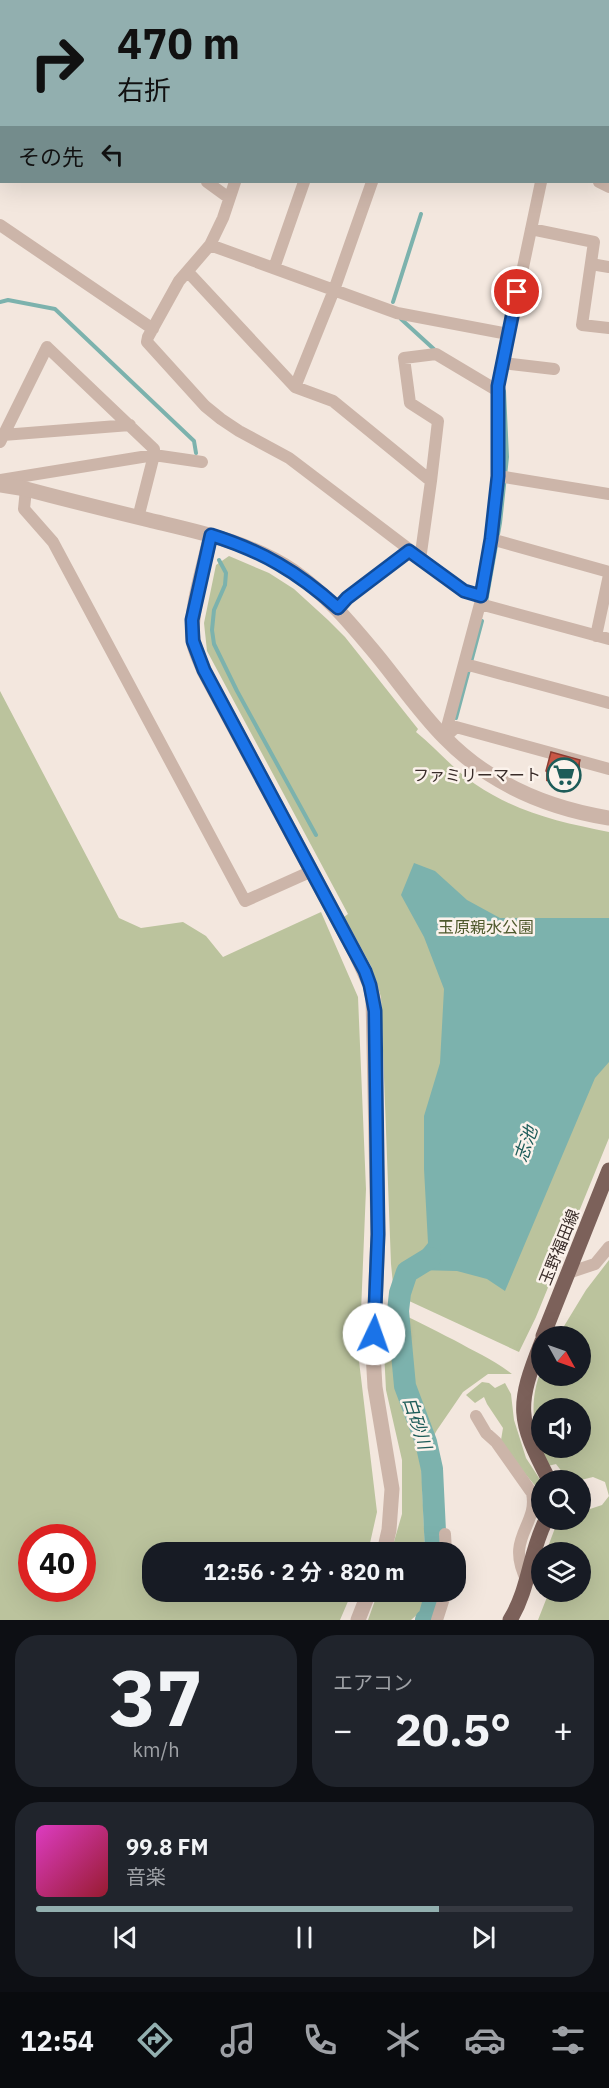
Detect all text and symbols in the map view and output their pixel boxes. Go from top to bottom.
text: 470 m [117,16,240,71]
icon: right [18,24,96,102]
text: 右折 [117,72,171,107]
icon: left [96,138,129,171]
text: その先 [18,142,84,171]
pin [491,266,542,317]
icon: arrive [500,275,533,308]
supermarket icon: ファミリーマート [546,757,582,793]
place label: ファミリーマート [413,765,541,785]
park label: 玉原親水公園 [438,917,534,937]
water label: 志池 [509,1121,543,1165]
street label: 玉野福田線 [535,1206,583,1288]
position arrow [342,1302,406,1366]
north arrow [531,1326,591,1386]
map controls [531,1326,591,1602]
water label: 白砂川 [398,1394,437,1454]
button: sound [531,1398,591,1458]
button: search [531,1470,591,1530]
speed limit sign: 40 [18,1524,96,1602]
button: layers [531,1542,591,1602]
text: 12:56 · 2 分 · 820 m [203,1557,405,1586]
text: 37 [109,1646,203,1747]
text: エアコン [333,1669,413,1696]
text: 20.5° [395,1700,511,1758]
text: − [333,1708,353,1751]
text: + [553,1708,573,1751]
text: km/h [132,1736,180,1763]
text: 99.8 FM [126,1832,209,1861]
text: 音楽 [126,1863,166,1890]
icon: previous [109,1921,142,1954]
icon: pause [288,1921,321,1954]
icon: next [467,1921,500,1954]
icon: directions [134,2019,176,2061]
icon: music [217,2019,259,2061]
icon: phone [299,2019,341,2061]
icon: climate [382,2019,424,2061]
icon: car [464,2019,506,2061]
icon: filters [547,2019,589,2061]
text: 12:54 [20,2023,94,2058]

